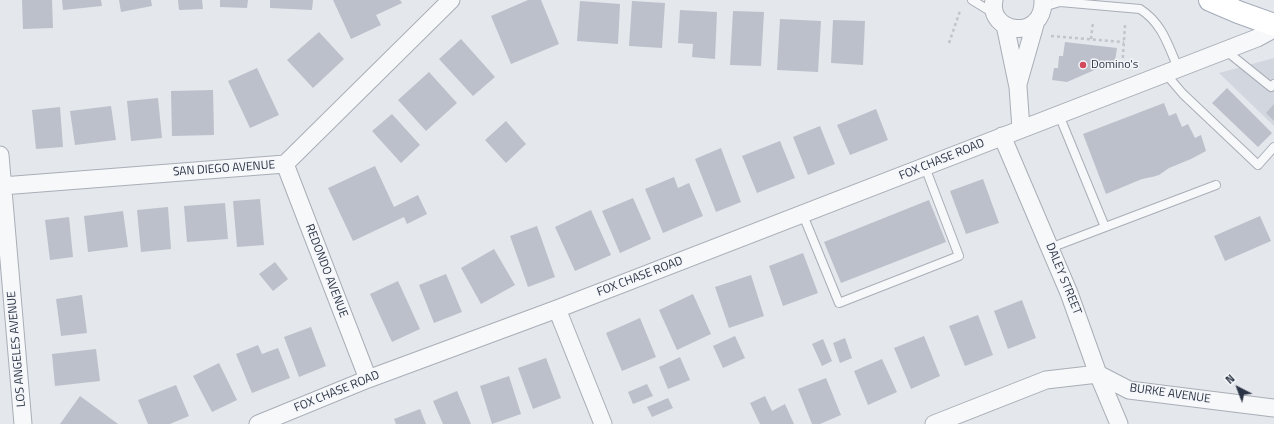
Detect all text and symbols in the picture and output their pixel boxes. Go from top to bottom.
place label: Domino's [1091,58,1138,72]
marker: Domino's [1078,60,1088,70]
street label: FOX CHASE ROAD [897,136,987,184]
street label: SAN DIEGO AVENUE [172,158,276,180]
street label: REDONDO AVENUE [302,222,350,320]
street label: DALEY STREET [1042,241,1084,317]
street label: FOX CHASE ROAD [595,254,685,300]
street label: LOS ANGELES AVENUE [5,290,29,408]
street label: FOX CHASE ROAD [292,368,382,416]
north arrow [1218,368,1258,408]
text: N [1222,371,1238,388]
street label: BURKE AVENUE [1129,381,1211,407]

